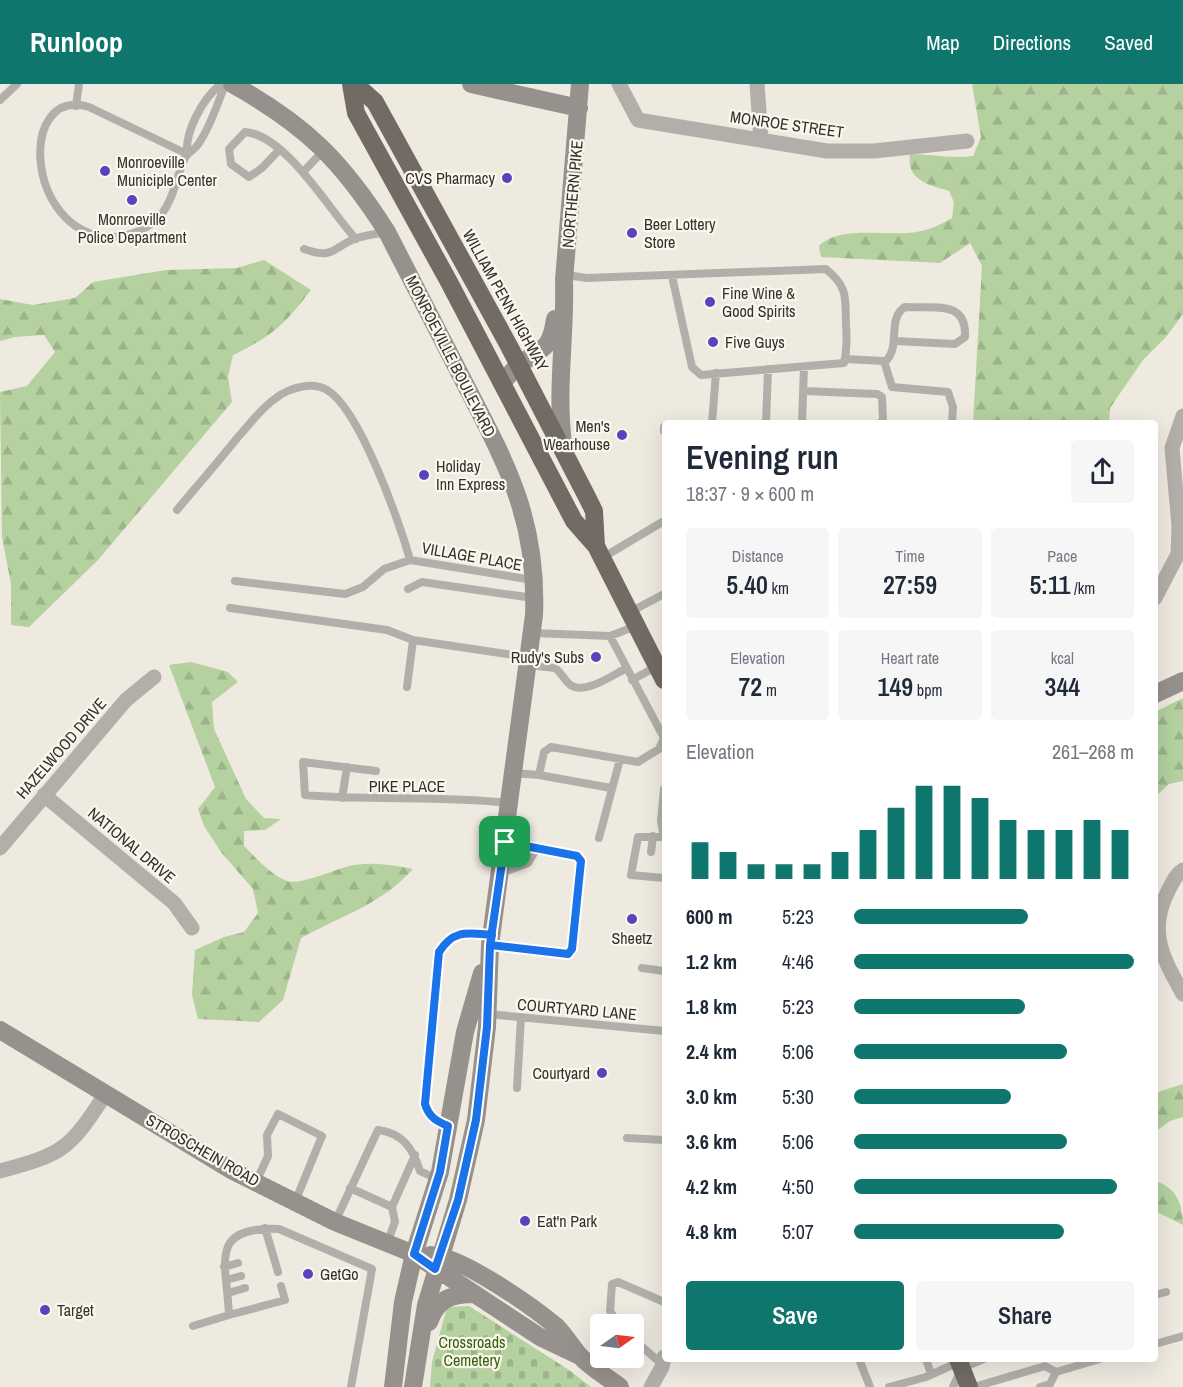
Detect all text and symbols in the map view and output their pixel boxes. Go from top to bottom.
text: Runloop [30,23,123,61]
text: Map [926,28,960,57]
text: Directions [993,28,1071,57]
text: Saved [1104,28,1153,57]
street label: MONROE STREET [729,105,845,143]
street label: NORTHERN PIKE [556,139,588,249]
place label: Monroeville Municiple Center [117,151,218,191]
marker: Monroeville Municiple Center [98,164,112,178]
place label: CVS Pharmacy [405,167,495,189]
marker: CVS Pharmacy [500,171,514,185]
marker: Monroeville Police Department [125,193,139,207]
place label: Monroeville Police Department [78,208,187,248]
place label: Beer Lottery Store [644,213,716,253]
street label: WILLIAM PENN HIGHWAY [458,225,554,375]
marker: Beer Lottery Store [625,226,639,240]
street label: MONROEVILLE BOULEVARD [401,272,501,440]
place label: Fine Wine & Good Spirits [722,282,796,322]
marker: Fine Wine & Good Spirits [703,295,717,309]
place label: Five Guys [725,331,785,353]
marker: Five Guys [706,335,720,349]
place label: Men's Wearhouse [543,415,610,455]
marker: Men's Wearhouse [615,428,629,442]
text: Evening run [686,435,839,479]
button: share [1071,440,1134,503]
place label: Holiday Inn Express [436,455,505,495]
marker: Holiday Inn Express [417,468,431,482]
text: 18:37 · 9 × 600 m [686,480,814,507]
street label: VILLAGE PLACE [420,536,524,576]
text: Distance [732,545,784,567]
text: Time [895,545,925,567]
text: Pace [1047,545,1077,567]
text: 5.40 [726,567,768,602]
text: 27:59 [883,567,937,602]
text: 5:11 [1029,567,1070,602]
text: km [768,577,789,599]
text: /km [1070,577,1095,599]
place label: Rudy's Subs [511,646,584,668]
text: Elevation [730,647,785,669]
text: Heart rate [881,647,939,669]
text: kcal [1051,647,1074,669]
marker: Rudy's Subs [589,650,603,664]
text: 72 [739,669,762,704]
text: 149 [878,669,913,704]
text: 344 [1045,669,1080,704]
text: m [762,679,777,701]
text: bpm [913,679,942,701]
street label: HAZELWOOD DRIVE [11,693,111,803]
text: Elevation [686,738,754,765]
text: 261–268 m [1052,738,1134,765]
street label: PIKE PLACE [369,775,445,797]
street label: NATIONAL DRIVE [84,802,180,888]
pin [479,816,530,867]
icon: arrive [488,825,521,858]
text: 600 m [686,903,733,930]
text: 5:23 [782,903,814,930]
marker: Sheetz [625,912,639,926]
place label: Sheetz [612,927,653,949]
text: 1.2 km [686,948,737,975]
text: 4:46 [782,948,814,975]
street label: COURTYARD LANE [516,993,638,1025]
text: 1.8 km [686,993,737,1020]
text: 5:23 [782,993,814,1020]
text: 2.4 km [686,1038,737,1065]
text: 5:06 [782,1038,814,1065]
place label: Courtyard [532,1062,590,1084]
marker: Courtyard [595,1066,609,1080]
text: 3.0 km [686,1083,737,1110]
text: 5:30 [782,1083,814,1110]
street label: STROSCHEIN ROAD [142,1109,264,1191]
text: 3.6 km [686,1128,737,1155]
text: 5:06 [782,1128,814,1155]
text: 4.2 km [686,1173,737,1200]
text: 4:50 [782,1173,814,1200]
place label: Eat'n Park [537,1210,598,1232]
marker: Eat'n Park [518,1214,532,1228]
text: 4.8 km [686,1218,737,1245]
text: 5:07 [782,1218,814,1245]
place label: GetGo [320,1263,359,1285]
marker: GetGo [301,1267,315,1281]
button: Save [686,1281,904,1350]
button: Share [916,1281,1134,1350]
place label: Target [57,1299,94,1321]
marker: Target [38,1303,52,1317]
north arrow [590,1314,644,1368]
map controls [590,1314,644,1368]
park label: Crossroads Cemetery [438,1331,506,1371]

